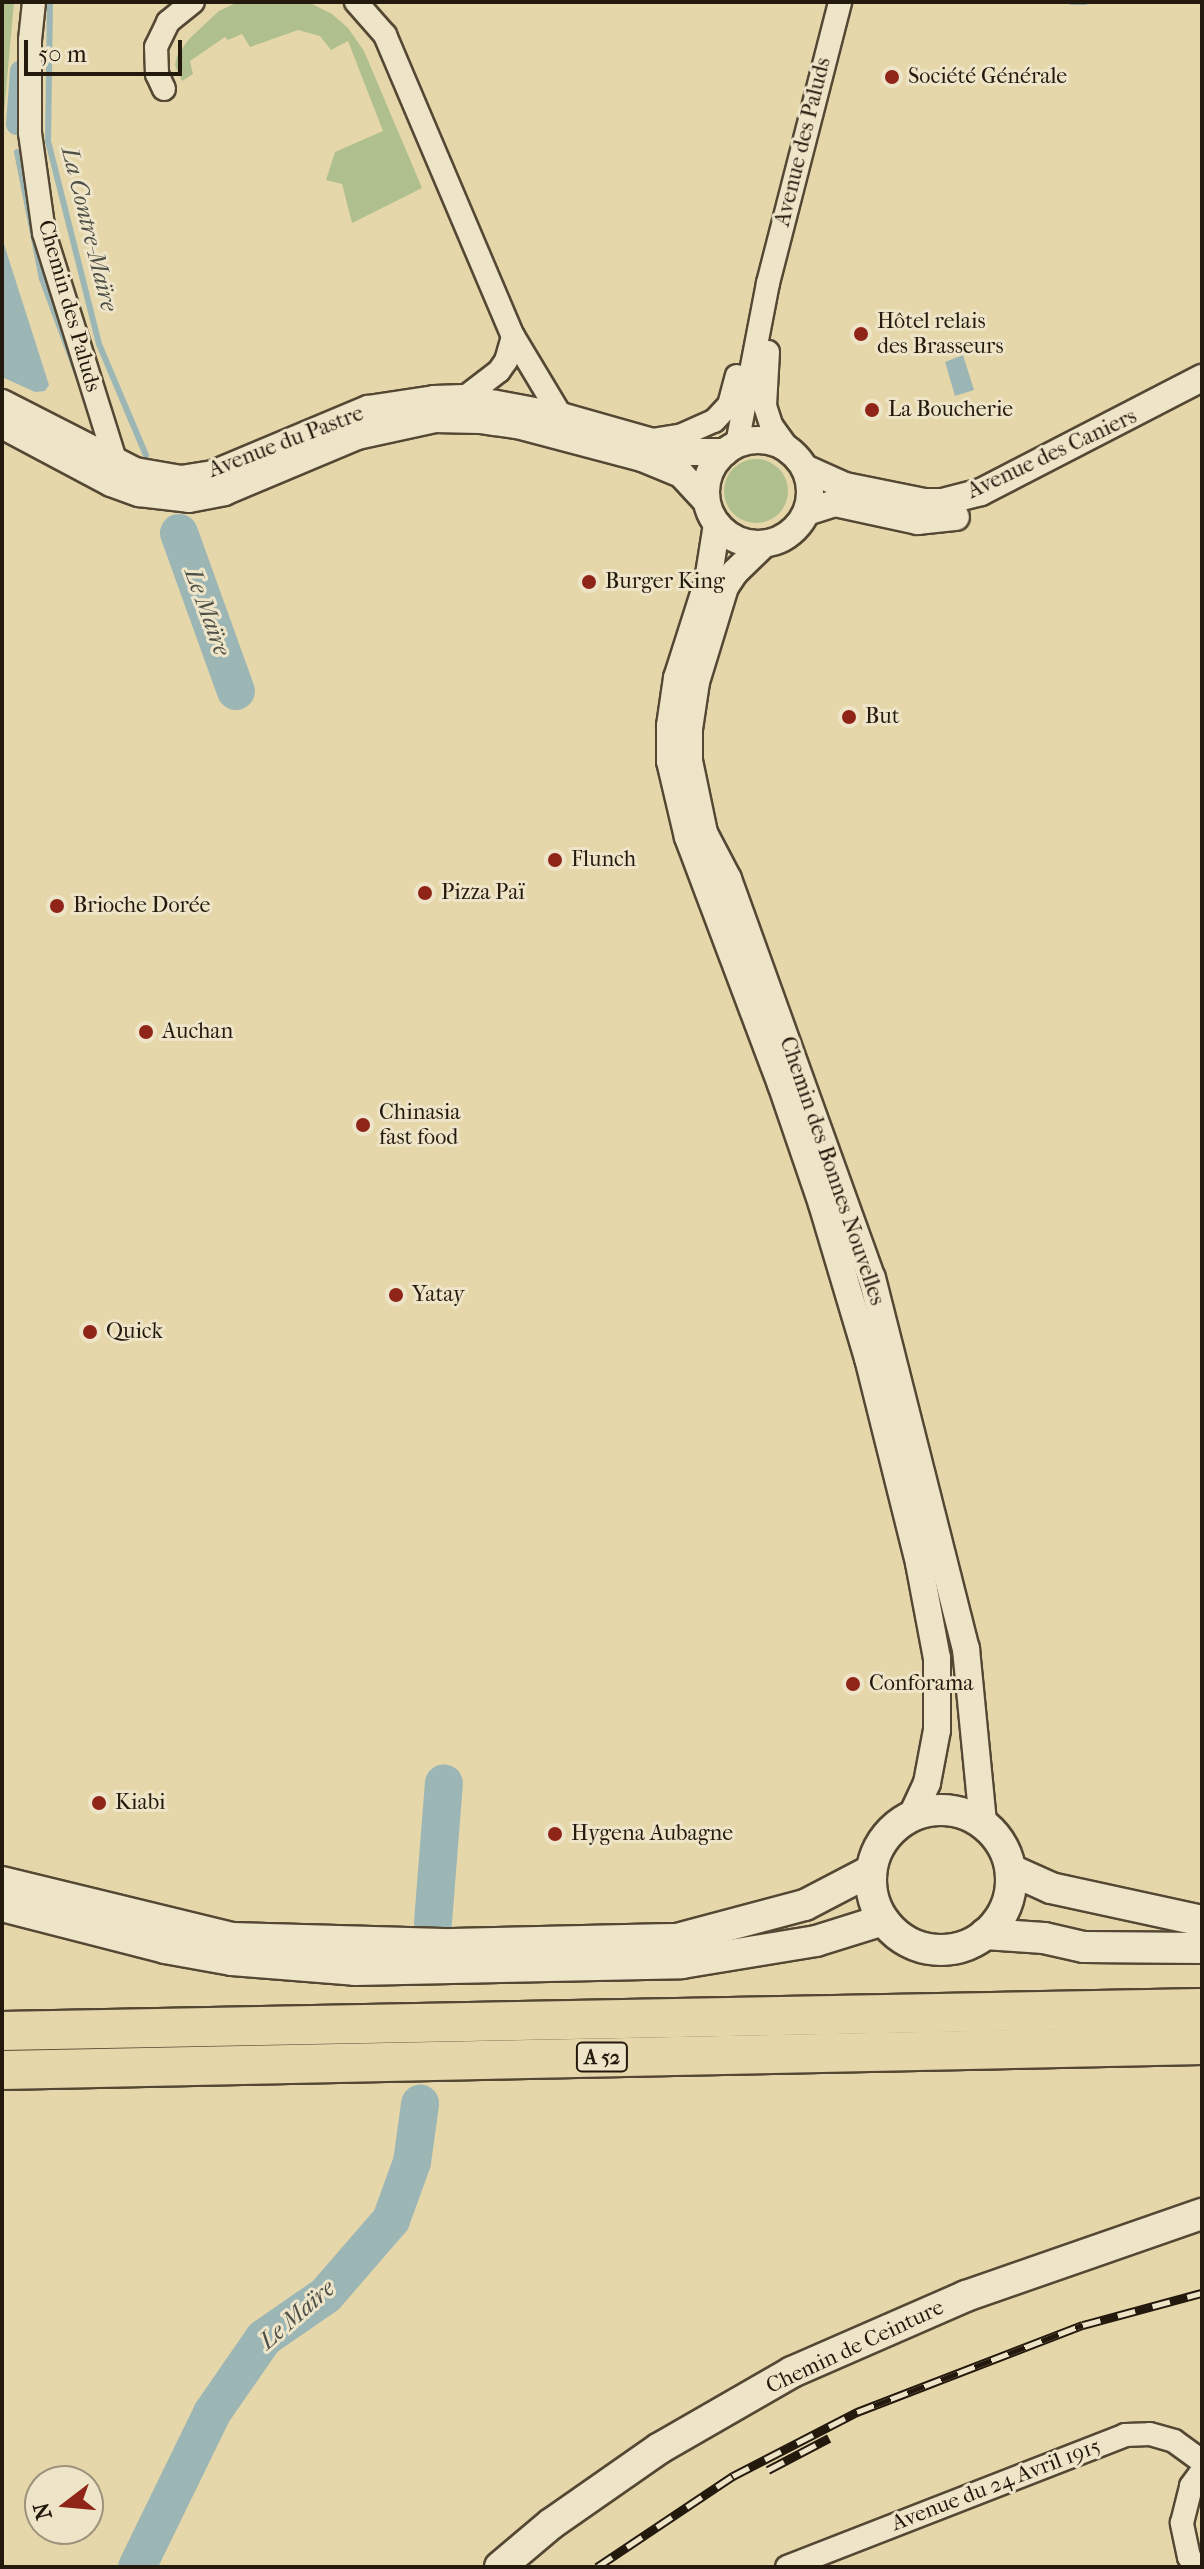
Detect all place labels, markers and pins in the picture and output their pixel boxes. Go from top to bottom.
place label: Société Générale [908,64,1067,90]
marker: Société Générale [883,68,901,86]
place label: Hôtel relais des Brasseurs [877,308,1004,360]
marker: Hôtel relais des Brasseurs [852,325,870,343]
place label: La Boucherie [888,397,1013,423]
marker: La Boucherie [863,401,881,419]
place label: Burger King [605,569,725,595]
marker: Burger King [580,573,598,591]
place label: But [865,704,900,730]
marker: But [840,708,858,726]
place label: Flunch [571,847,636,873]
marker: Flunch [546,851,564,869]
place label: Pizza Paï [441,880,525,906]
marker: Pizza Paï [416,884,434,902]
place label: Brioche Dorée [73,893,210,919]
marker: Brioche Dorée [48,897,66,915]
place label: Auchan [162,1019,233,1045]
marker: Auchan [137,1023,155,1041]
place label: Chinasia fast food [379,1099,460,1150]
marker: Chinasia fast food [354,1116,372,1134]
place label: Yatay [412,1282,465,1308]
marker: Yatay [387,1286,405,1304]
place label: Quick [106,1319,163,1345]
marker: Quick [81,1323,99,1341]
place label: Conforama [869,1671,973,1697]
marker: Conforama [844,1675,862,1693]
place label: Kiabi [115,1790,166,1816]
marker: Kiabi [90,1794,108,1812]
place label: Hygena Aubagne [571,1821,733,1847]
marker: Hygena Aubagne [546,1825,564,1843]

